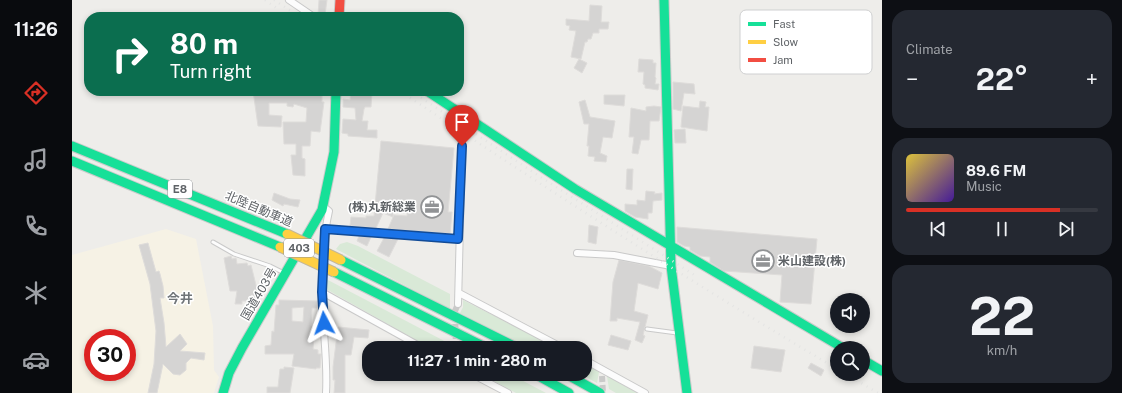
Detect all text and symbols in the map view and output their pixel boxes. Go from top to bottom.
legend [740,10,872,74]
text: Fast [773,18,795,30]
text: 11:26 [14,19,58,40]
text: 80 m [170,27,238,60]
icon: right [104,28,156,80]
text: Slow [773,36,799,48]
text: Climate [906,42,953,57]
text: Jam [773,54,793,66]
text: Turn right [170,61,252,82]
text: 22° [976,61,1028,97]
text: − [906,66,918,92]
text: + [1086,66,1098,92]
icon: directions [22,79,50,107]
pin [445,105,479,146]
icon: arrive [451,111,473,133]
icon: music [22,146,50,174]
text: 89.6 FM [966,162,1026,179]
text: Music [966,179,1002,194]
road number: E8 [168,180,192,198]
street label: 北陸自動車道 [223,188,295,230]
office icon: (株)丸新総業 [419,194,445,220]
place label: (株)丸新総業 [348,200,416,214]
icon: phone [22,212,50,240]
icon: previous [927,218,949,240]
icon: pause [991,218,1013,240]
icon: next [1055,218,1077,240]
road number: 403 [284,239,314,257]
office icon: 米山建設(株) [750,248,776,274]
place label: 米山建設(株) [778,254,846,268]
street label: 国道403号 [238,265,280,323]
icon: climate [22,279,50,307]
text: 22 [969,286,1035,347]
district label: 今井 [167,291,193,306]
map controls [830,293,870,381]
button: sound [830,293,870,333]
position arrow [303,302,345,344]
speed limit sign: 30 [84,329,136,381]
button: search [830,341,870,381]
text: km/h [987,343,1017,358]
icon: car [22,346,50,374]
text: 11:27 · 1 min · 280 m [407,352,547,369]

